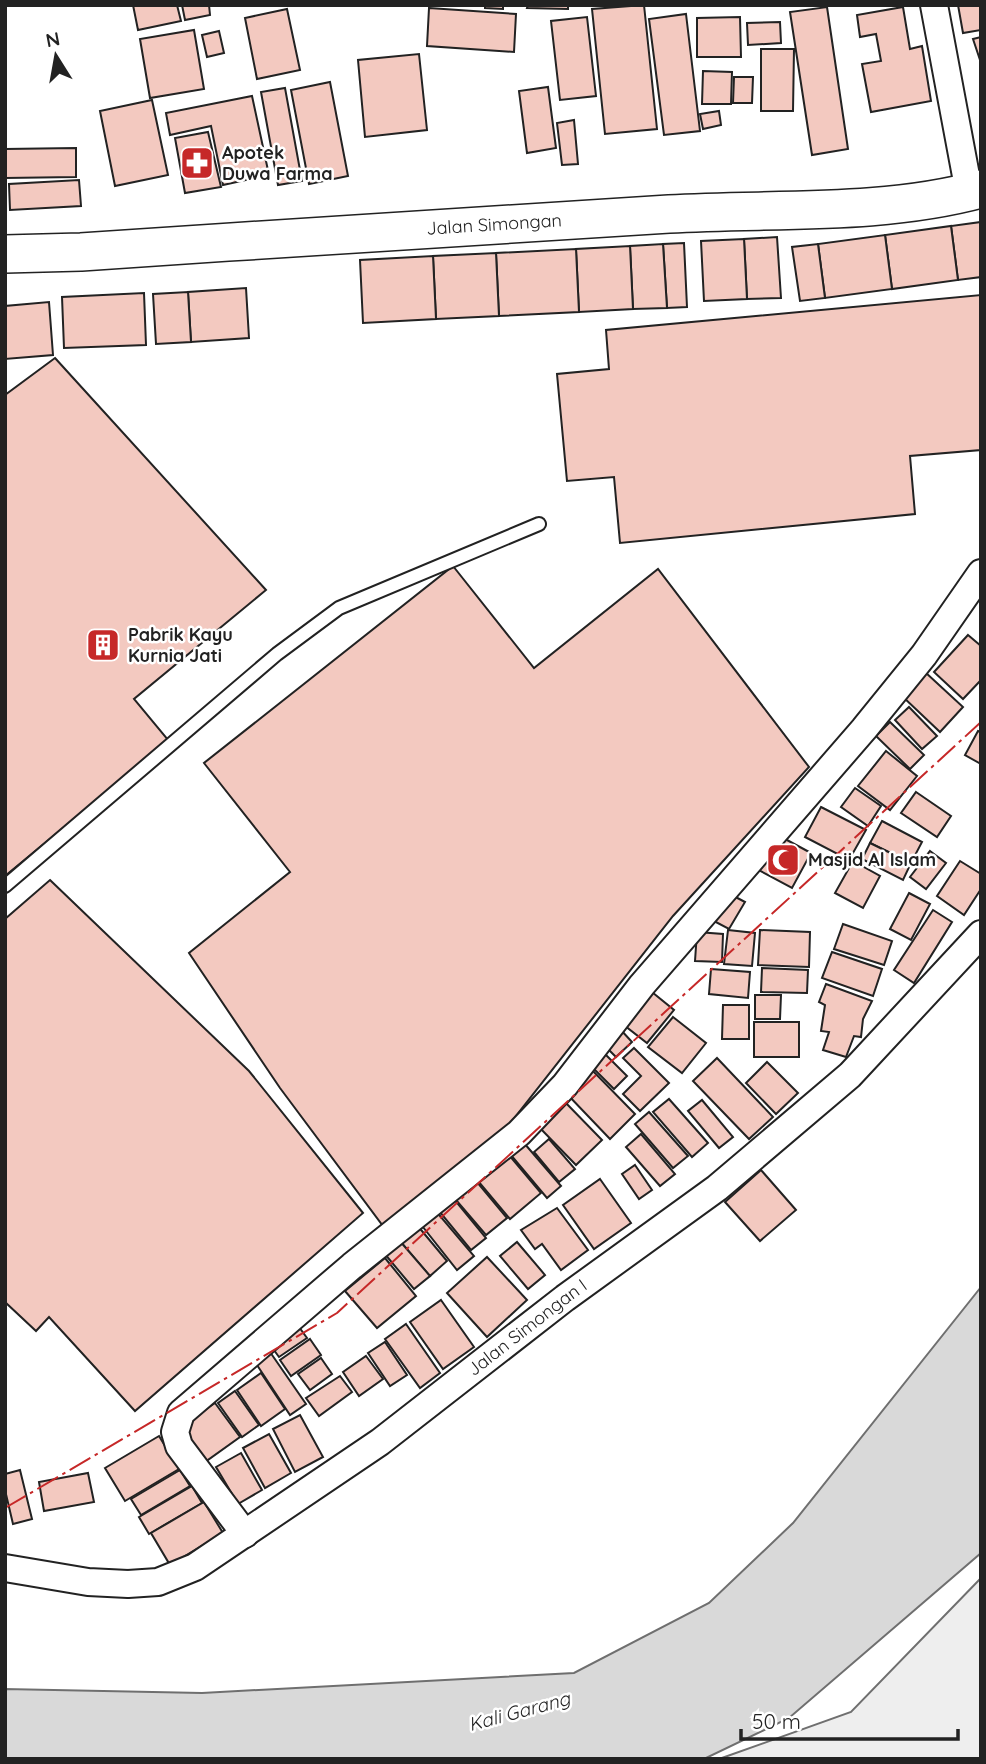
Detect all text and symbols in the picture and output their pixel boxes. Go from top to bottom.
north arrow [21,21,91,91]
text: N [44,26,62,52]
place label: Apotek Duwa Farma [222,141,332,185]
pharmacy icon: Apotek Duwa Farma [178,144,216,182]
street label: Jalan Simongan [426,208,562,240]
place label: Pabrik Kayu Kurnia Jati [128,623,233,667]
building icon: Pabrik Kayu Kurnia Jati [84,626,122,664]
mosque icon: Masjid Al Islam [764,841,802,879]
place label: Masjid Al Islam [808,848,936,871]
street label: Jalan Simongan I [463,1274,591,1381]
water label: Kali Garang [465,1686,574,1736]
scale bar [741,1698,958,1742]
text: 50 m [752,1708,801,1734]

